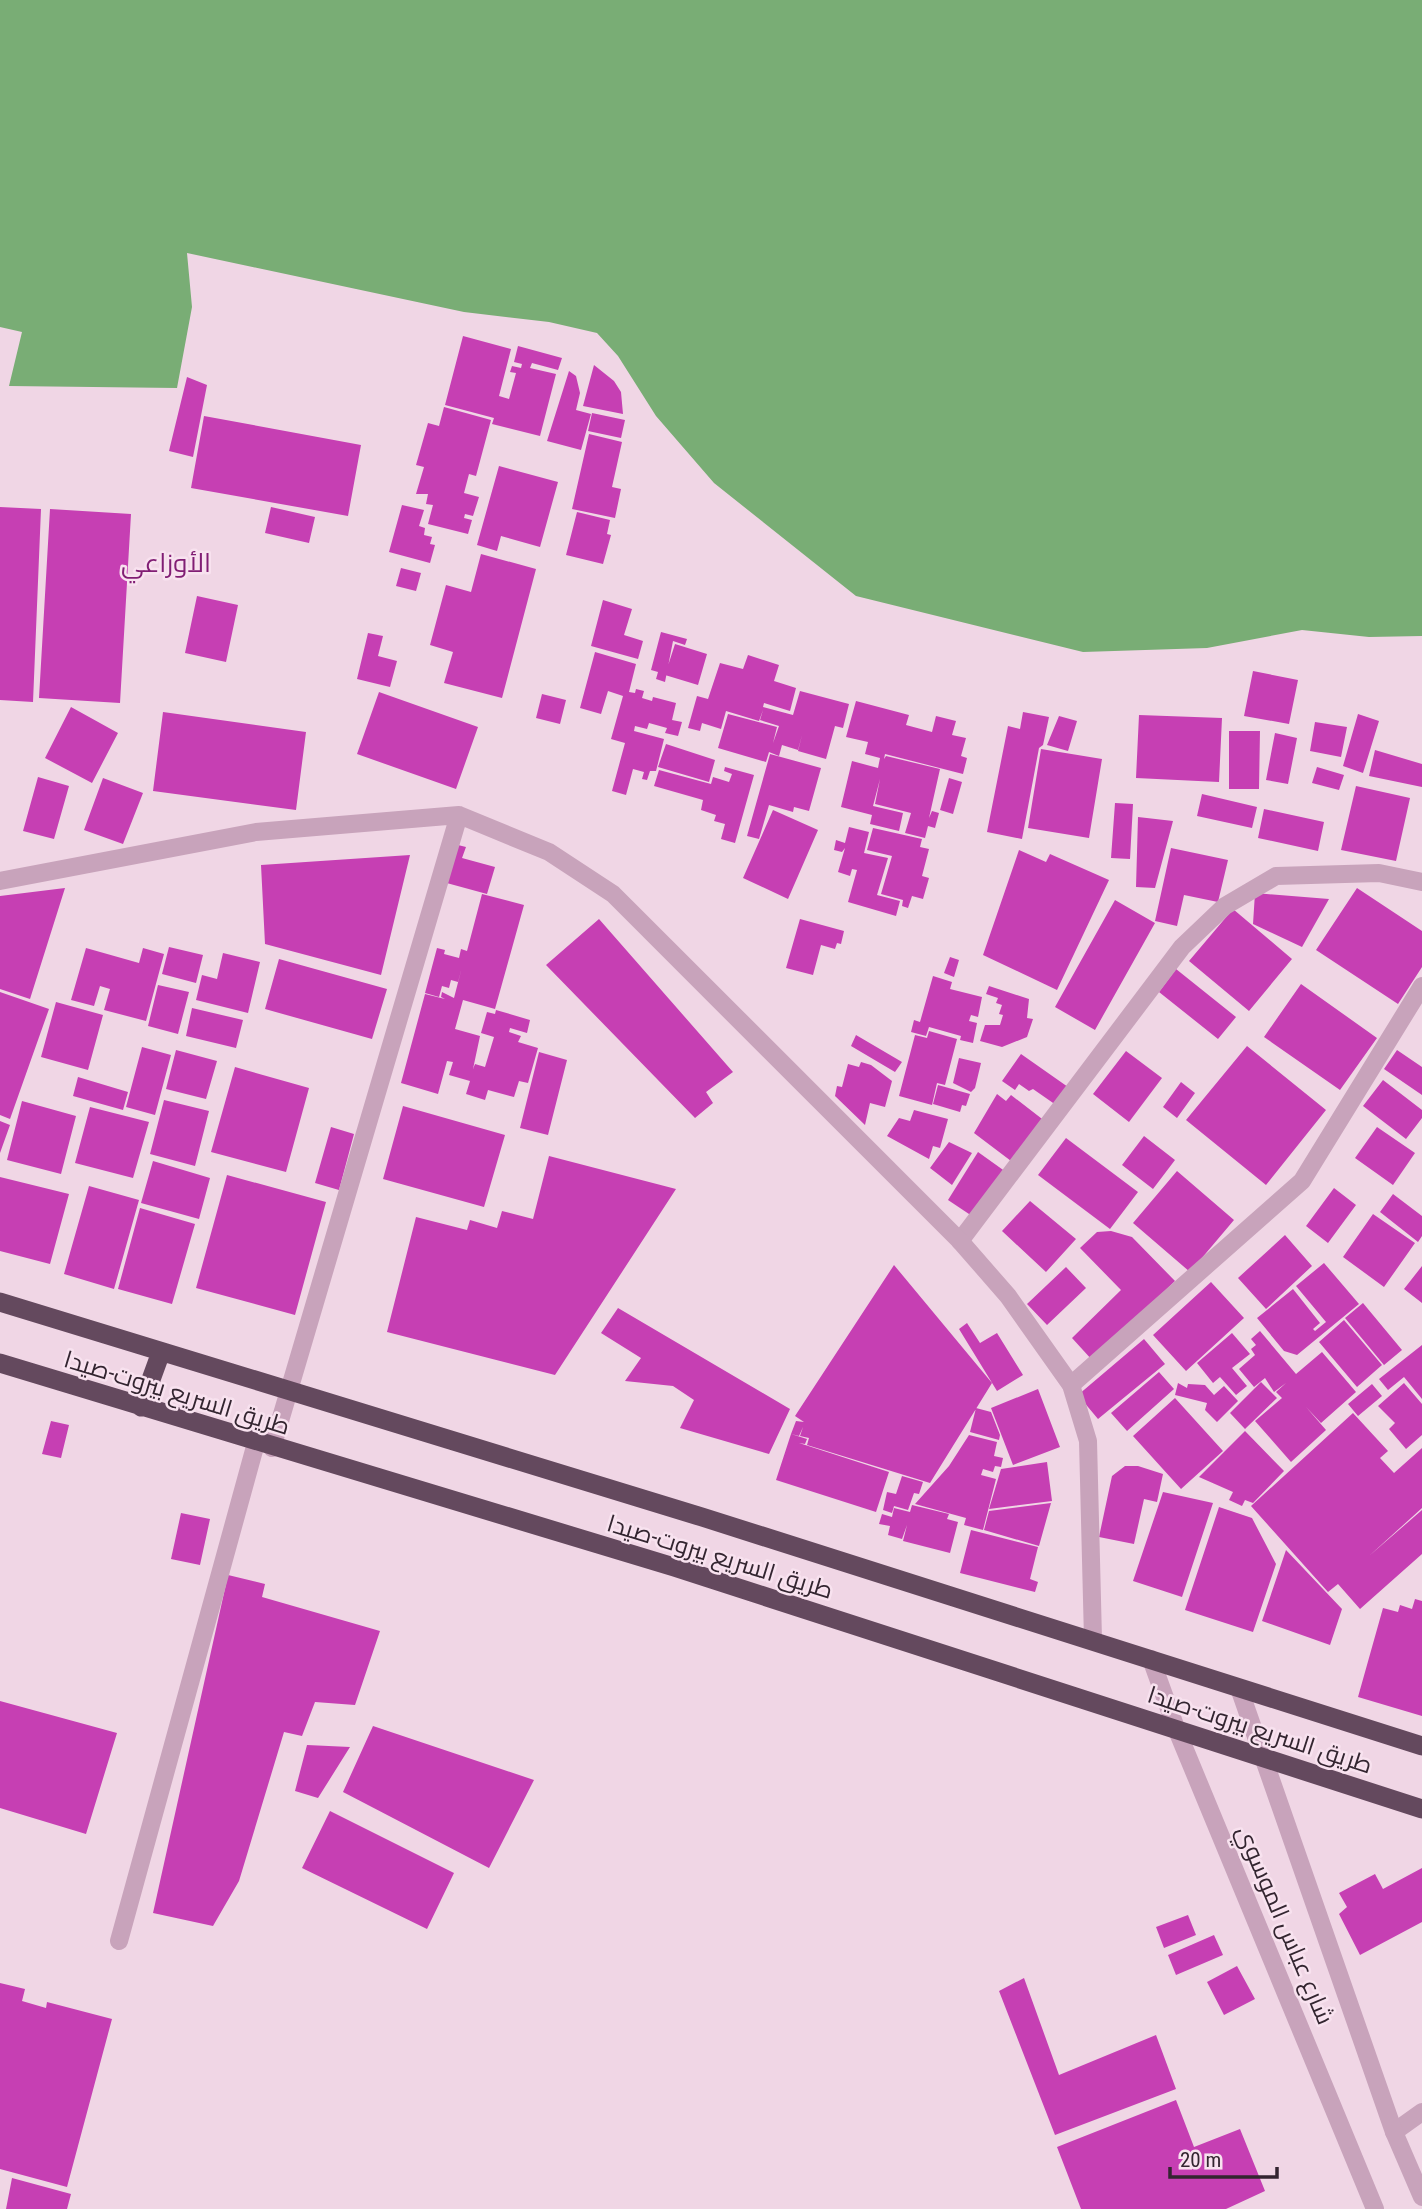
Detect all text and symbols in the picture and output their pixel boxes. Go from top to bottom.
district label: الأوزاعي [121,548,211,584]
street label: طريق السريع بيروت-صيدا [60,1345,293,1443]
street label: طريق السريع بيروت-صيدا [603,1509,836,1607]
street label: طريق السريع بيروت-صيدا [1144,1680,1376,1781]
street label: شارع عباس الموسوي [1227,1821,1340,2030]
scale bar [1170,2136,1277,2180]
text: 20 m [1180,2148,1221,2172]

